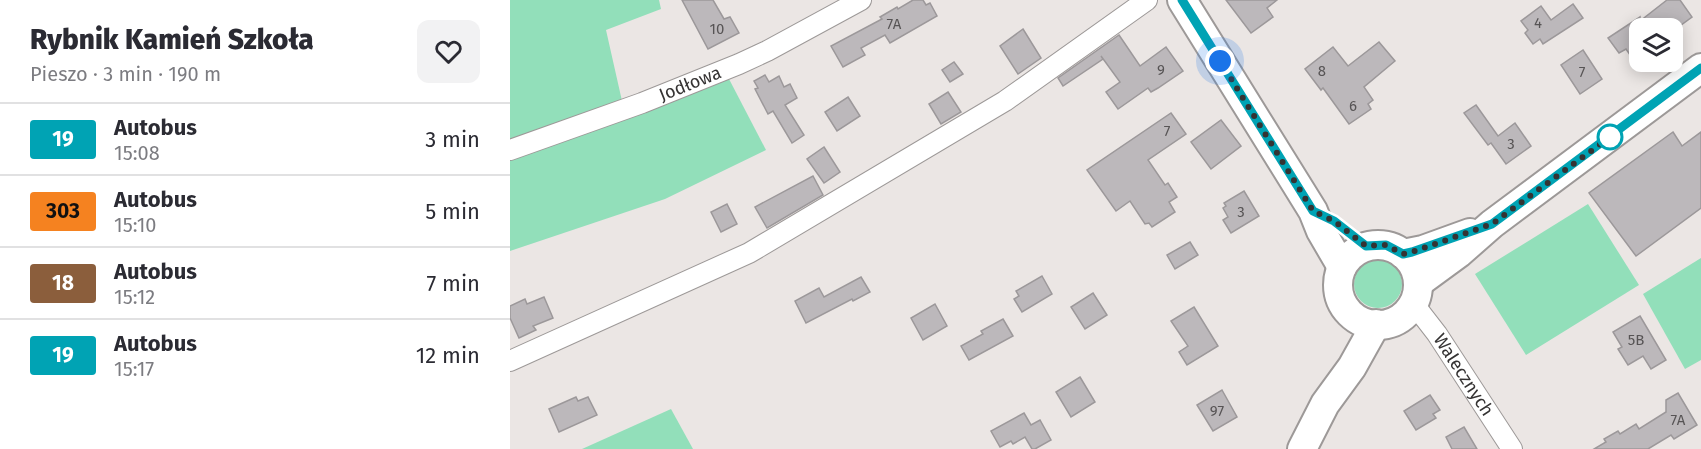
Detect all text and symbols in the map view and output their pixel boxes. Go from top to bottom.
house number: 4 [1534,14,1542,32]
house number: 7A [887,15,902,33]
map controls [1629,18,1683,72]
button: layers [1629,18,1683,72]
button: heart [417,20,480,83]
house number: 10 [710,20,724,38]
text: Rybnik Kamień Szkoła [30,23,314,56]
your location [1205,46,1235,76]
street label: Jodłowa [656,61,724,106]
house number: 9 [1157,61,1165,79]
text: Pieszo · 3 min · 190 m [30,62,221,86]
house number: 8 [1318,62,1326,80]
house number: 7 [1579,63,1586,81]
house number: 6 [1349,97,1357,115]
text: Autobus [114,114,197,141]
house number: 7 [1164,122,1171,140]
unlabelled marker [1597,124,1623,150]
text: 19 [52,126,74,152]
text: 3 min [425,126,480,153]
house number: 3 [1507,135,1515,153]
text: 15:08 [114,141,160,165]
text: Autobus [114,186,197,213]
text: 303 [46,198,80,224]
text: 5 min [425,198,480,225]
house number: 3 [1237,203,1245,221]
text: 15:10 [114,213,157,237]
text: Autobus [114,258,197,285]
text: 18 [52,270,74,296]
text: 7 min [426,270,480,297]
text: 15:12 [114,285,155,309]
text: Autobus [114,330,197,357]
street label: Walecznych [1429,330,1499,420]
house number: 5B [1628,331,1644,349]
text: 19 [52,342,74,368]
text: 12 min [416,342,480,369]
text: 15:17 [114,357,154,381]
house number: 97 [1210,402,1224,420]
house number: 7A [1671,411,1686,429]

